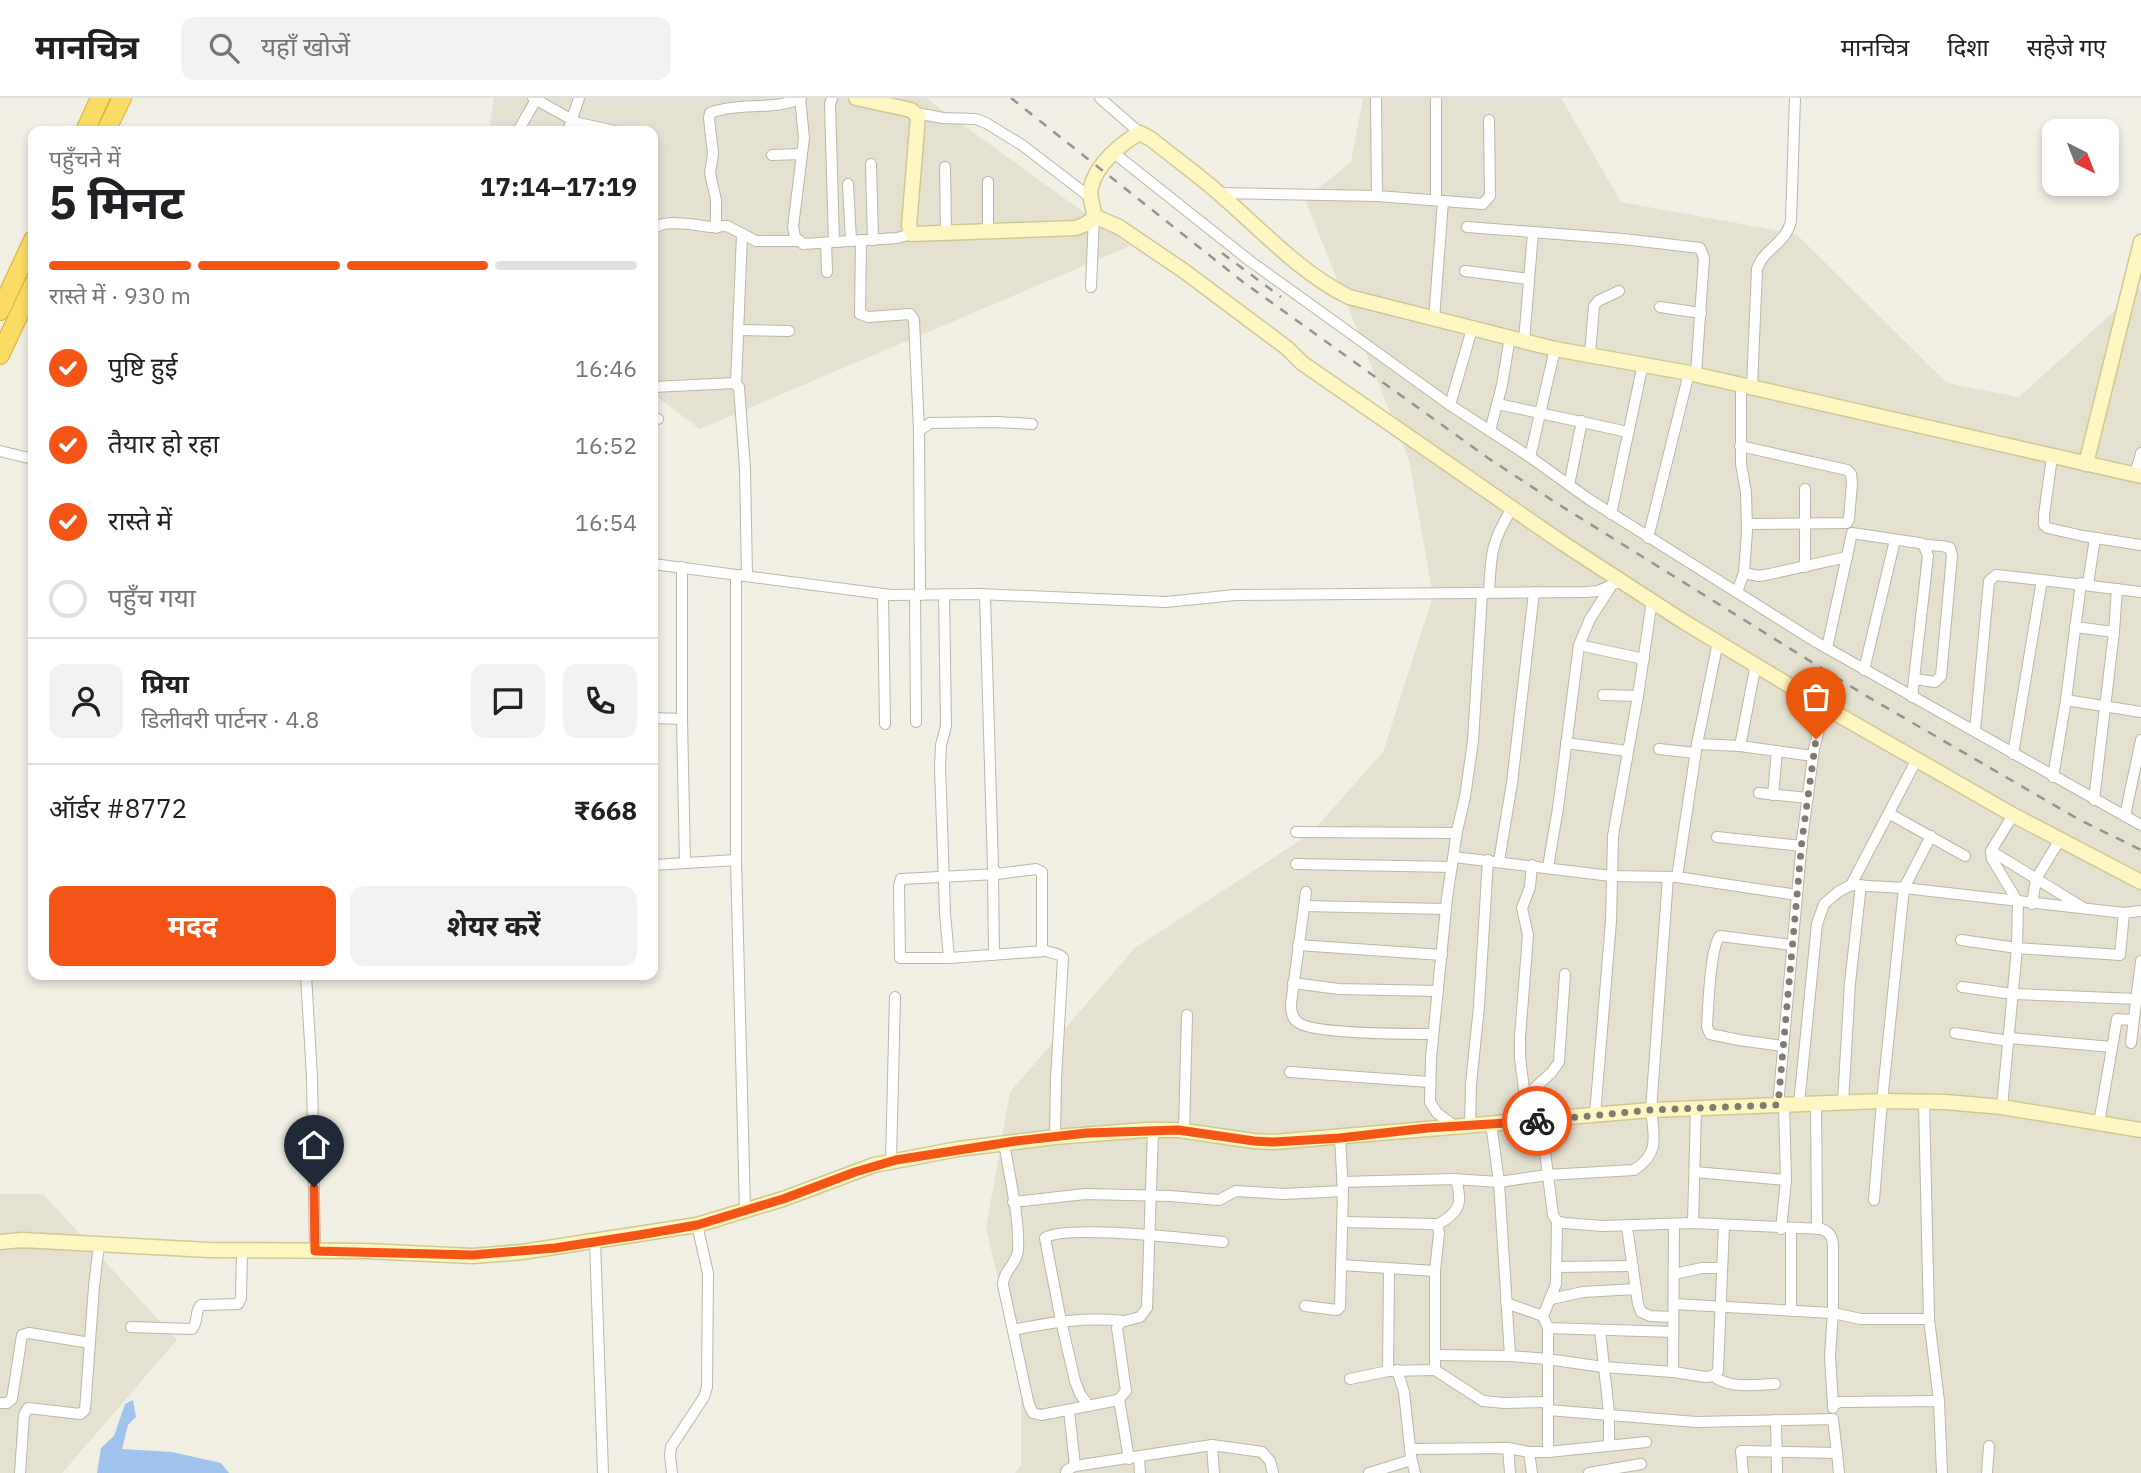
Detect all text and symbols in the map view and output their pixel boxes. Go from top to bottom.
search box [181,17,671,80]
text: मानचित्र [35,25,139,68]
icon: search [205,29,243,67]
text: यहाँ खोजें [261,29,350,63]
text: मानचित्र [1841,31,1909,63]
text: दिशा [1947,31,1989,63]
text: सहेजे गए [2027,31,2106,63]
north arrow [2042,119,2119,196]
map controls [2042,119,2119,196]
text: पहुँचने में [49,143,121,173]
text: 17:14–17:19 [480,169,637,203]
text: 5 मिनट [49,172,184,232]
text: रास्ते में · 930 m [49,280,191,310]
icon: check [49,349,87,387]
text: पुष्टि हुई [108,349,177,383]
text: 16:46 [575,353,637,383]
icon: check [49,426,87,464]
text: तैयार हो रहा [108,426,219,460]
text: 16:52 [575,430,637,460]
icon: check [49,503,87,541]
text: रास्ते में [108,503,172,537]
text: 16:54 [575,507,637,537]
text: पहुँच गया [108,580,196,614]
button: person [49,664,123,738]
button: chat [471,664,545,738]
button: phone [563,664,637,738]
text: प्रिया [141,666,189,700]
pin [1786,667,1846,739]
icon: bag [1797,678,1835,716]
text: डिलीवरी पार्टनर · 4.8 [141,704,319,734]
text: ऑर्डर #8772 [49,791,187,825]
text: ₹668 [574,793,637,827]
button: मदद [49,886,336,966]
button: शेयर करें [350,886,637,966]
courier [1502,1086,1572,1156]
icon: bike [1518,1102,1556,1140]
pin [284,1115,344,1187]
icon: home [295,1126,333,1164]

